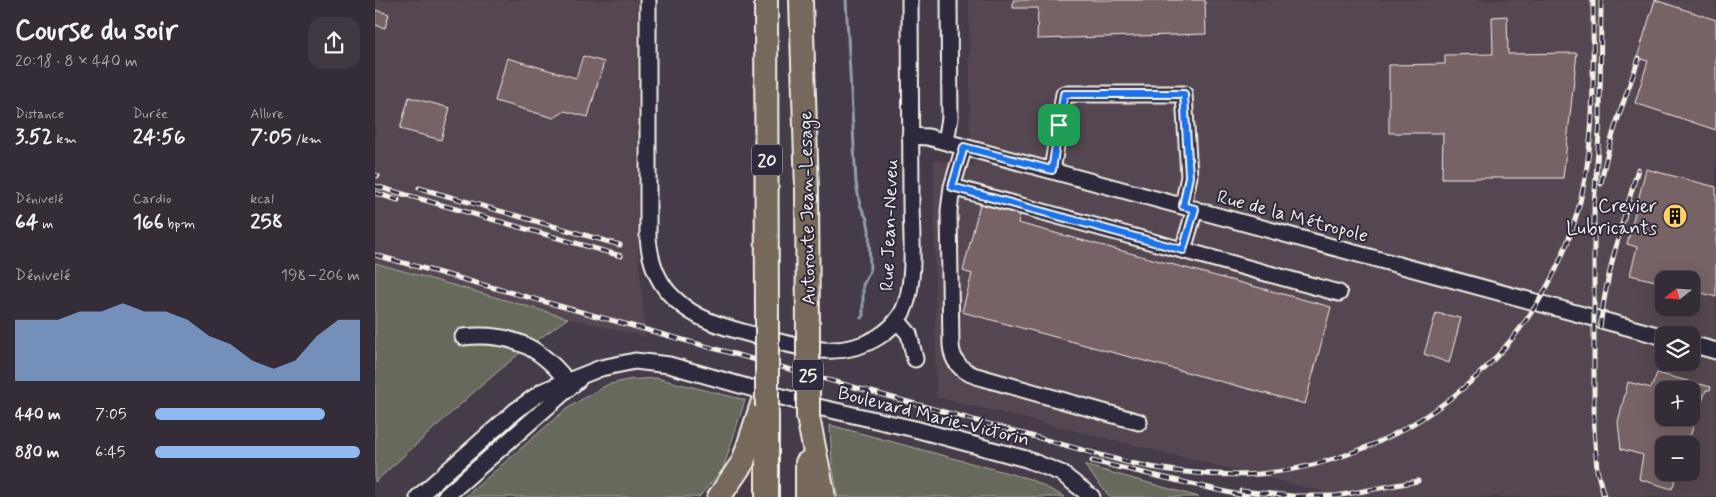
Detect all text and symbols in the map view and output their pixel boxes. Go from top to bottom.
text: Course du soir [15,13,178,50]
button: share [308,17,360,69]
text: 20:18 · 8 × 440 m [15,51,138,72]
pin [1038,104,1080,146]
text: Distance [15,105,64,123]
text: Durée [133,105,168,123]
text: Allure [250,105,284,123]
street label: Autoroute Jean-Lesage [793,111,824,305]
icon: arrive [1045,111,1073,139]
text: 3.52 [15,123,53,151]
text: 24:56 [133,123,186,151]
text: 7:05 [250,123,292,151]
text: km [53,130,77,148]
text: /km [292,130,322,148]
road number: 20 [752,144,782,176]
street label: Rue Jean-Neveu [875,159,904,291]
street label: Rue de la Métropole [1214,184,1371,249]
text: Dénivelé [15,190,63,208]
text: Cardio [133,190,171,208]
text: kcal [250,190,274,208]
place label: Crevier Lubricants [1566,194,1658,241]
building icon: Crevier Lubricants [1662,203,1688,229]
text: 64 [15,208,39,236]
text: 166 [133,208,164,236]
text: 258 [250,208,283,236]
text: m [39,215,53,233]
text: bpm [164,215,196,233]
text: Dénivelé [15,265,70,286]
text: 198–206 m [281,265,360,286]
north arrow [1655,271,1700,316]
map controls [1655,271,1700,481]
button: layers [1655,326,1700,371]
road number: 25 [793,360,823,390]
street label: Boulevard Marie-Victorin [835,381,1032,452]
button: + [1655,381,1700,426]
text: 440 m [15,404,61,425]
text: 7:05 [95,404,126,425]
button: − [1655,436,1700,481]
text: 880 m [15,442,59,463]
text: 6:45 [95,442,125,463]

